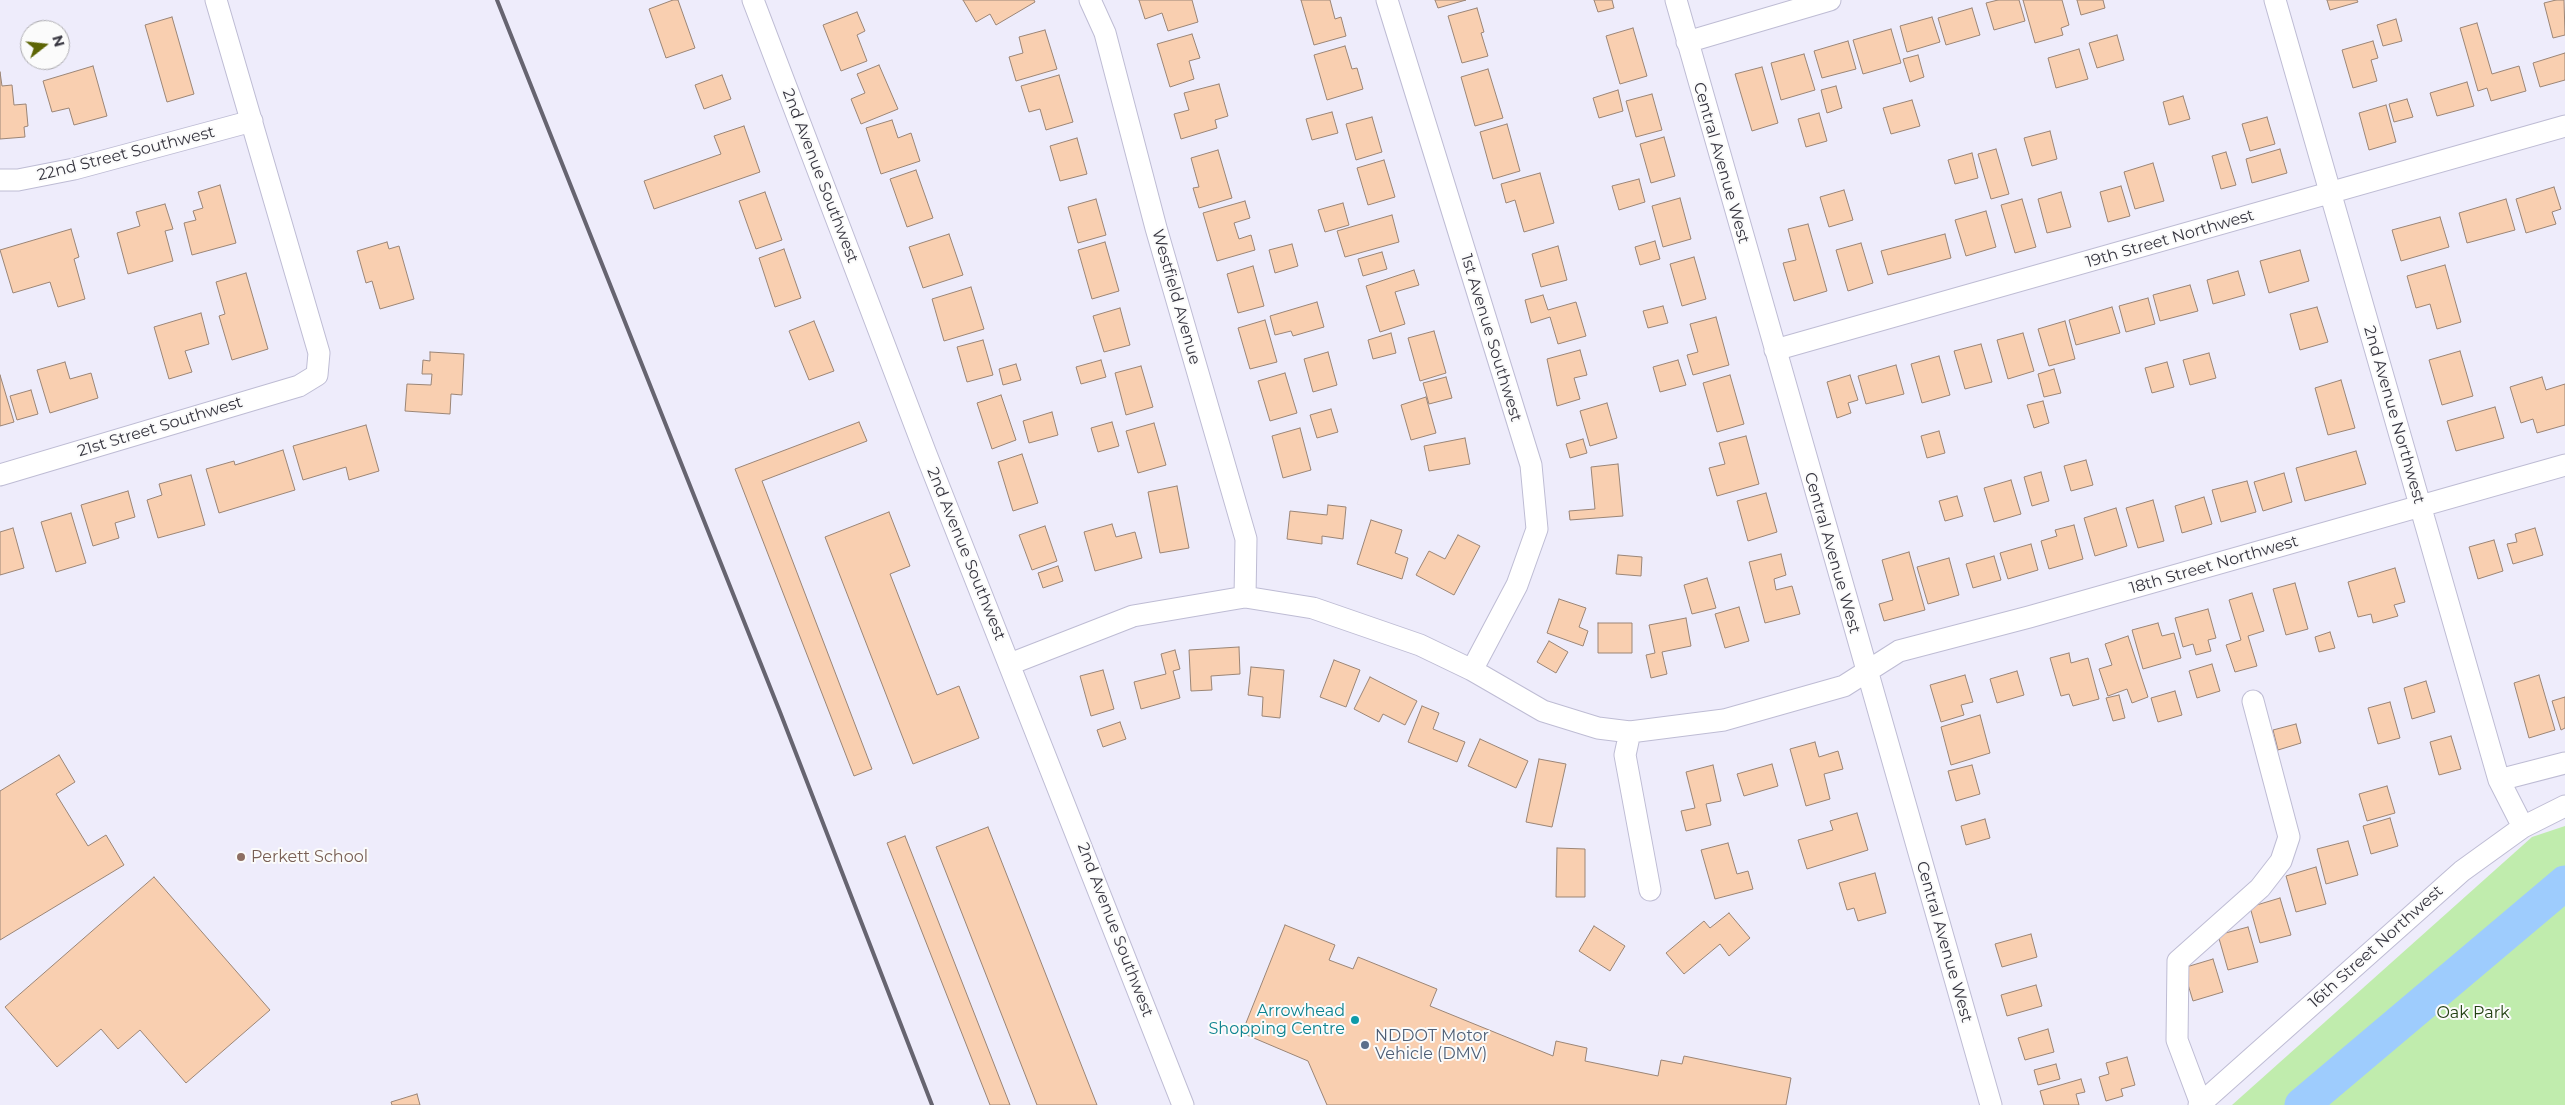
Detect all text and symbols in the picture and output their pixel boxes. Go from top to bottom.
north arrow [20,20,70,70]
text: N [48,33,69,49]
street label: Central Avenue West [1689,80,1753,246]
street label: 2nd Avenue Southwest [778,86,862,266]
street label: 22nd Street Southwest [35,123,217,185]
street label: 19th Street Northwest [2084,206,2256,272]
street label: Westfield Avenue [1148,227,1204,367]
street label: 1st Avenue Southwest [1456,252,1526,424]
street label: 2nd Avenue Northwest [2359,324,2429,506]
street label: 21st Street Southwest [75,393,245,461]
street label: 2nd Avenue Southwest [922,465,1010,643]
street label: Central Avenue West [1800,470,1864,636]
street label: 18th Street Northwest [2127,532,2301,598]
street label: 2nd Avenue Southwest [1073,840,1157,1020]
place label: Perkett School [251,847,368,867]
marker: Perkett School [235,851,247,863]
street label: Central Avenue West [1912,859,1976,1025]
street label: 16th Street Northwest [2305,882,2447,1012]
place label: Arrowhead Shopping Centre [1209,1001,1345,1039]
park label: Oak Park [2436,1003,2510,1023]
marker: Arrowhead Shopping Centre [1349,1014,1361,1026]
place label: NDDOT Motor Vehicle (DMV) [1375,1026,1489,1064]
marker: NDDOT Motor Vehicle (DMV) [1359,1039,1371,1051]

